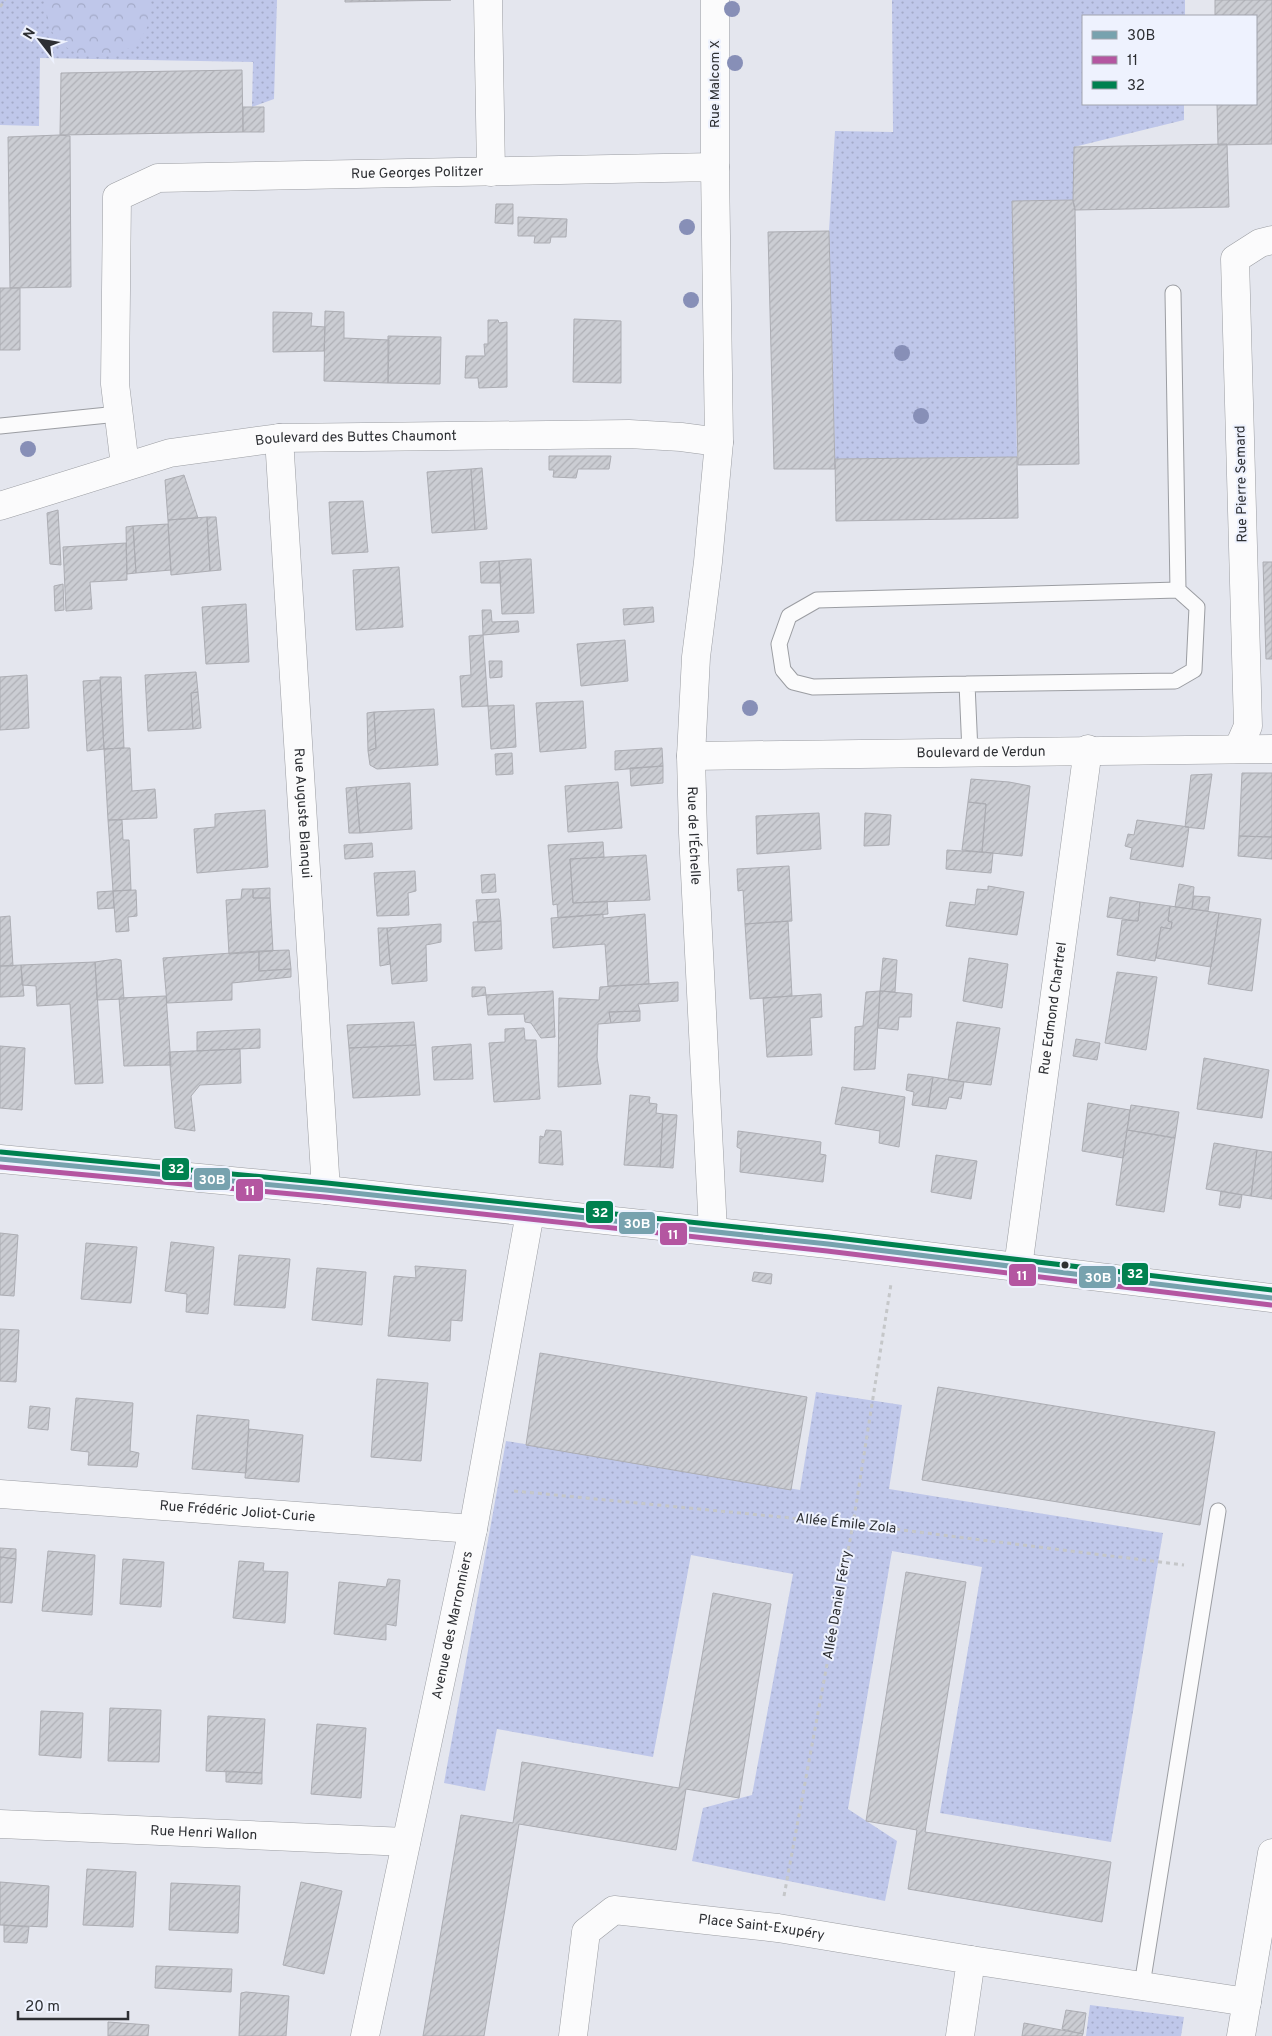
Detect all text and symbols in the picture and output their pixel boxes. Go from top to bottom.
north arrow [15,15,65,65]
legend [1082,15,1257,105]
text: N [20,25,40,43]
text: 30B [1127,27,1155,46]
street label: Rue Malcom X [707,40,724,128]
text: 11 [1127,52,1138,71]
text: 32 [1127,77,1145,96]
street label: Rue Georges Politzer [351,163,484,183]
street label: Rue Pierre Semard [1232,425,1252,543]
street label: Boulevard des Buttes Chaumont [254,427,457,450]
street label: Boulevard de Verdun [916,743,1046,762]
street label: Rue Auguste Blanqui [290,748,315,879]
street label: Rue de l'Échelle [683,786,704,885]
street label: Rue Edmond Chartrel [1036,941,1070,1076]
line badge: 32 [161,1157,190,1181]
text: 32 [168,1161,184,1178]
line badge: 30B [193,1167,231,1191]
text: 30B [198,1172,226,1189]
line badge: 11 [235,1178,264,1202]
text: 11 [244,1183,256,1200]
line badge: 32 [585,1200,614,1224]
text: 32 [592,1205,608,1222]
line badge: 30B [618,1211,656,1235]
text: 30B [623,1216,651,1233]
line badge: 11 [659,1222,688,1246]
text: 11 [667,1227,679,1244]
unlabelled marker [1060,1260,1070,1270]
line badge: 32 [1121,1262,1149,1286]
line badge: 11 [1008,1263,1037,1287]
line badge: 30B [1078,1265,1117,1289]
text: 32 [1127,1266,1143,1283]
text: 11 [1016,1268,1028,1285]
text: 30B [1084,1270,1112,1287]
street label: Rue Frédéric Joliot-Curie [159,1497,316,1526]
street label: Allée Émile Zola [795,1509,897,1538]
street label: Allée Daniel Férry [820,1549,856,1661]
street label: Avenue des Marronniers [428,1550,477,1701]
street label: Rue Henri Wallon [150,1822,258,1844]
street label: Place Saint-Exupéry [698,1911,826,1944]
scale bar [18,1988,128,2020]
text: 20 m [25,1998,60,2017]

